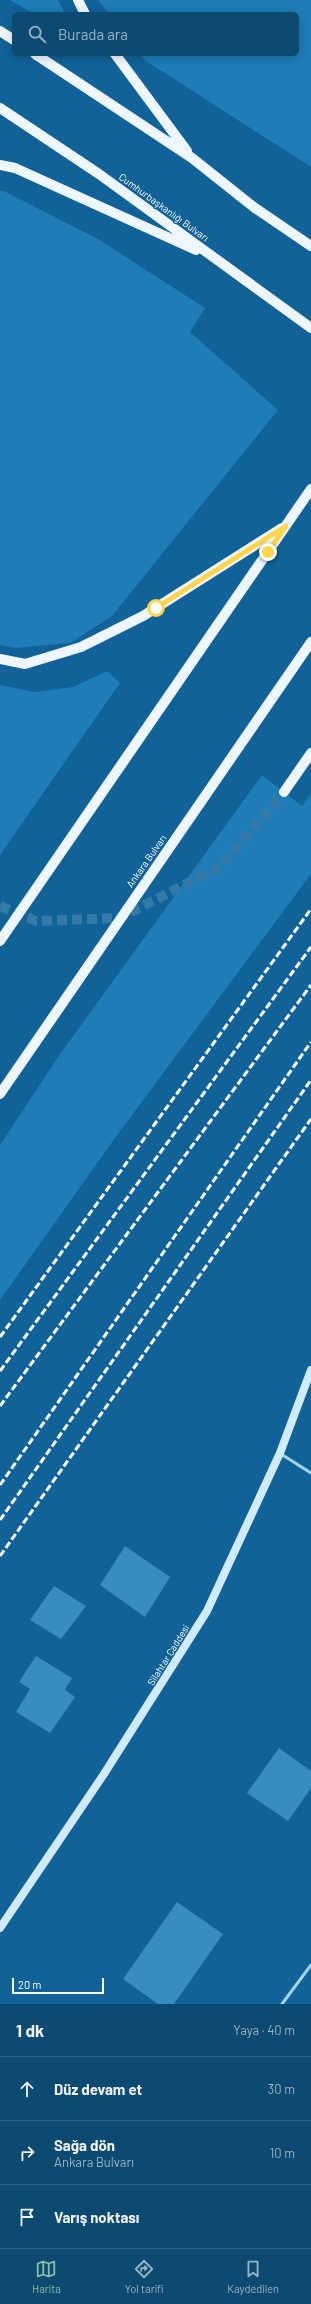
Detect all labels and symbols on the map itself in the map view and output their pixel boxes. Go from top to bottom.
street label: Cumhurbaşkanlığı Bulvarı [117,170,211,244]
route end [259,543,277,561]
route start [147,599,165,617]
street label: Ankara Bulvarı [123,832,169,890]
street label: Silahtar Caddesi [145,1622,191,1688]
scale bar [12,1976,104,1995]

